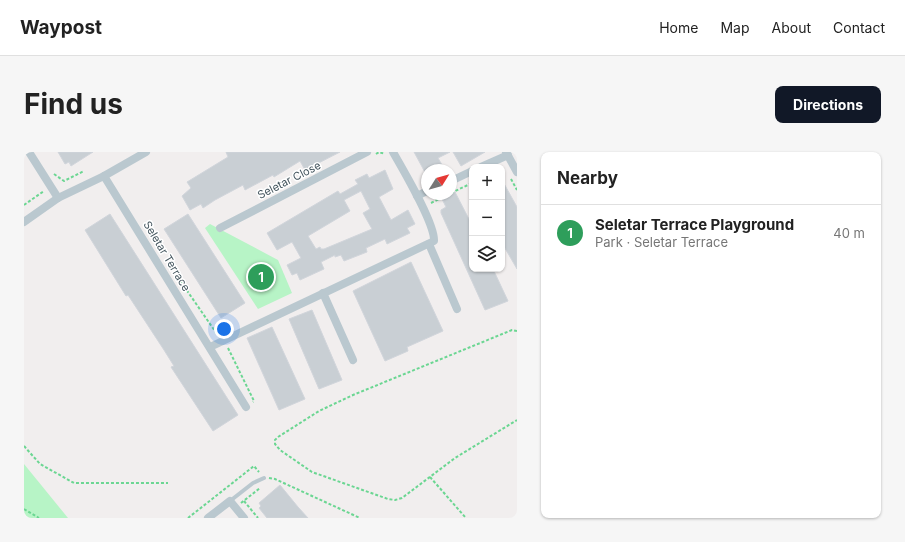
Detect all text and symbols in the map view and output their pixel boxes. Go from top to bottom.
text: Waypost [20,16,102,39]
text: Home [659,19,698,36]
text: Map [720,19,750,36]
text: About [772,19,811,36]
text: Contact [833,19,885,36]
button: Directions [775,86,881,123]
text: Find us [24,87,123,121]
street label: Seletar Close [255,158,323,202]
north arrow [421,164,457,200]
map controls [469,164,505,272]
button: + [469,164,505,200]
text: Nearby [557,168,618,188]
button: − [469,200,505,236]
text: Seletar Terrace Playground [595,215,794,234]
street label: Seletar Terrace [140,218,194,294]
text: 1 [567,225,573,241]
text: 40 m [833,225,865,241]
text: Park · Seletar Terrace [595,234,728,250]
button: layers [469,236,505,272]
pin: 1 [248,262,274,292]
your location [214,319,234,339]

